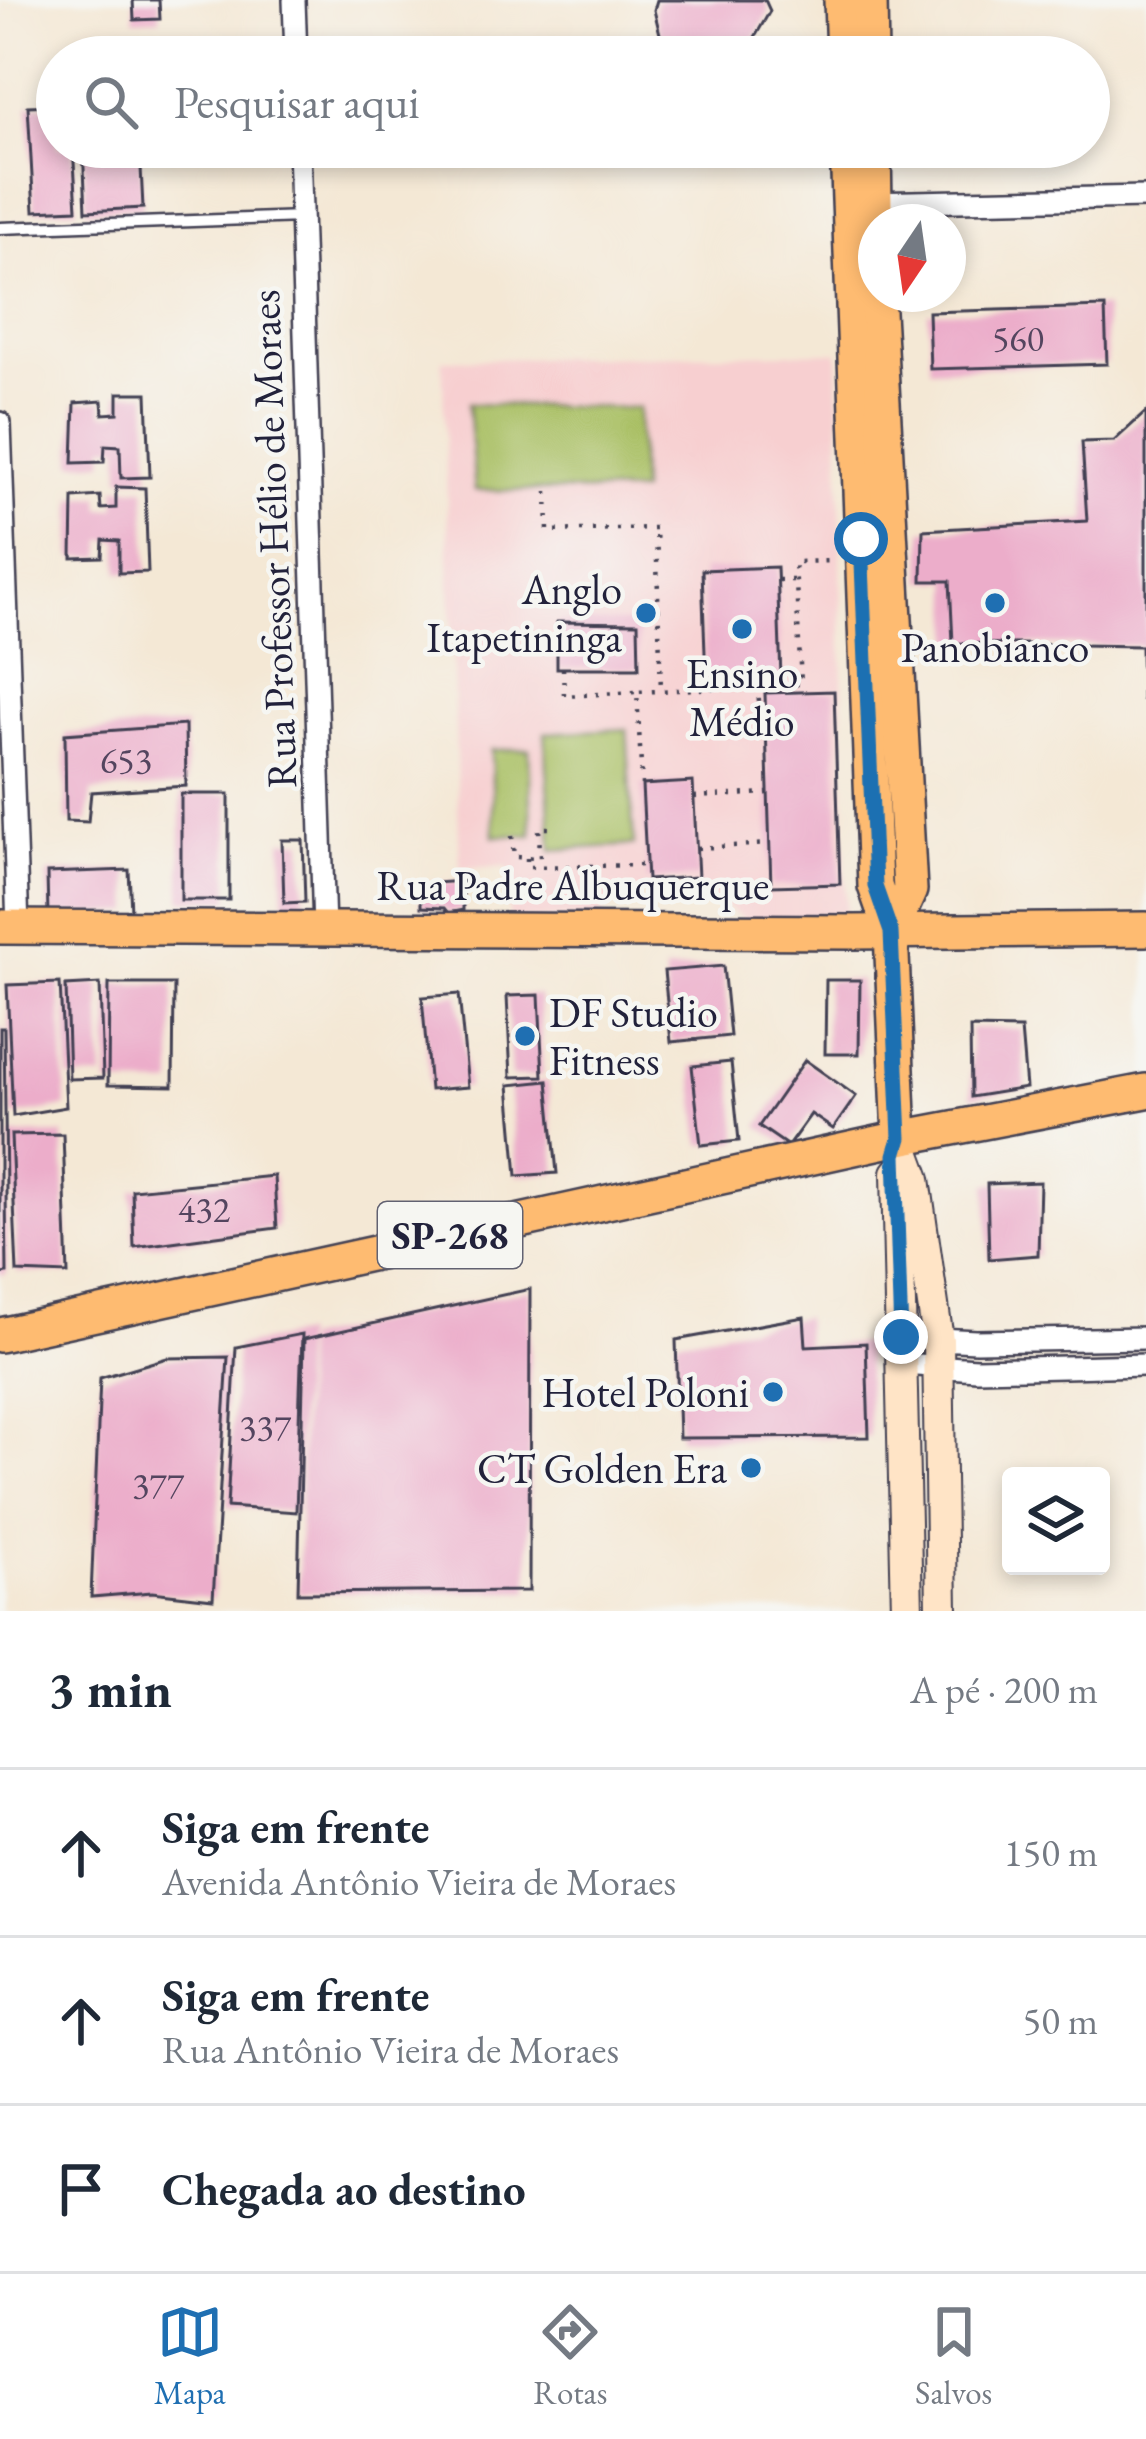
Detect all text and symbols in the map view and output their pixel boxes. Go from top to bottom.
search box [36,36,1110,168]
icon: search [78,69,144,135]
text: Pesquisar aqui [174,73,420,131]
north arrow [858,204,966,312]
street label: Rua Professor Hélio de Moraes [237,289,309,789]
house number: 560 [992,315,1044,362]
route start [834,512,888,566]
place label: Anglo Itapetininga [426,562,622,665]
marker: Panobianco [982,590,1008,616]
marker: Anglo Itapetininga [633,600,659,626]
marker: Ensino Médio [729,616,755,642]
place label: Panobianco [901,620,1089,675]
place label: Ensino Médio [686,646,798,749]
house number: 653 [100,737,152,784]
street label: Rua Padre Albuquerque [377,858,769,913]
place label: DF Studio Fitness [549,985,718,1088]
marker: DF Studio Fitness [512,1023,538,1049]
house number: 432 [178,1186,230,1233]
road number: SP-268 [378,1202,522,1268]
route end [874,1310,928,1364]
place label: Hotel Poloni [542,1365,749,1420]
marker: Hotel Poloni [760,1379,786,1405]
house number: 337 [239,1404,292,1451]
place label: CT Golden Era [477,1441,727,1496]
marker: CT Golden Era [738,1455,764,1481]
house number: 377 [132,1462,185,1509]
map controls [1002,1467,1110,1575]
button: layers [1002,1467,1110,1575]
text: 3 min [48,1656,172,1722]
text: A pé · 200 m [910,1664,1098,1715]
text: Siga em frente [162,1798,430,1856]
icon: ahead [48,1820,114,1886]
text: 150 m [1004,1827,1098,1878]
text: Avenida Antônio Vieira de Moraes [162,1856,676,1907]
text: Siga em frente [162,1966,430,2024]
icon: ahead [48,1988,114,2054]
text: 50 m [1022,1995,1098,2046]
text: Rua Antônio Vieira de Moraes [162,2024,619,2075]
icon: arrive [48,2156,114,2222]
text: Chegada ao destino [162,2160,526,2218]
tab: Mapa [154,2299,226,2414]
tab: Rotas [533,2299,607,2414]
tab: Salvos [915,2299,992,2414]

